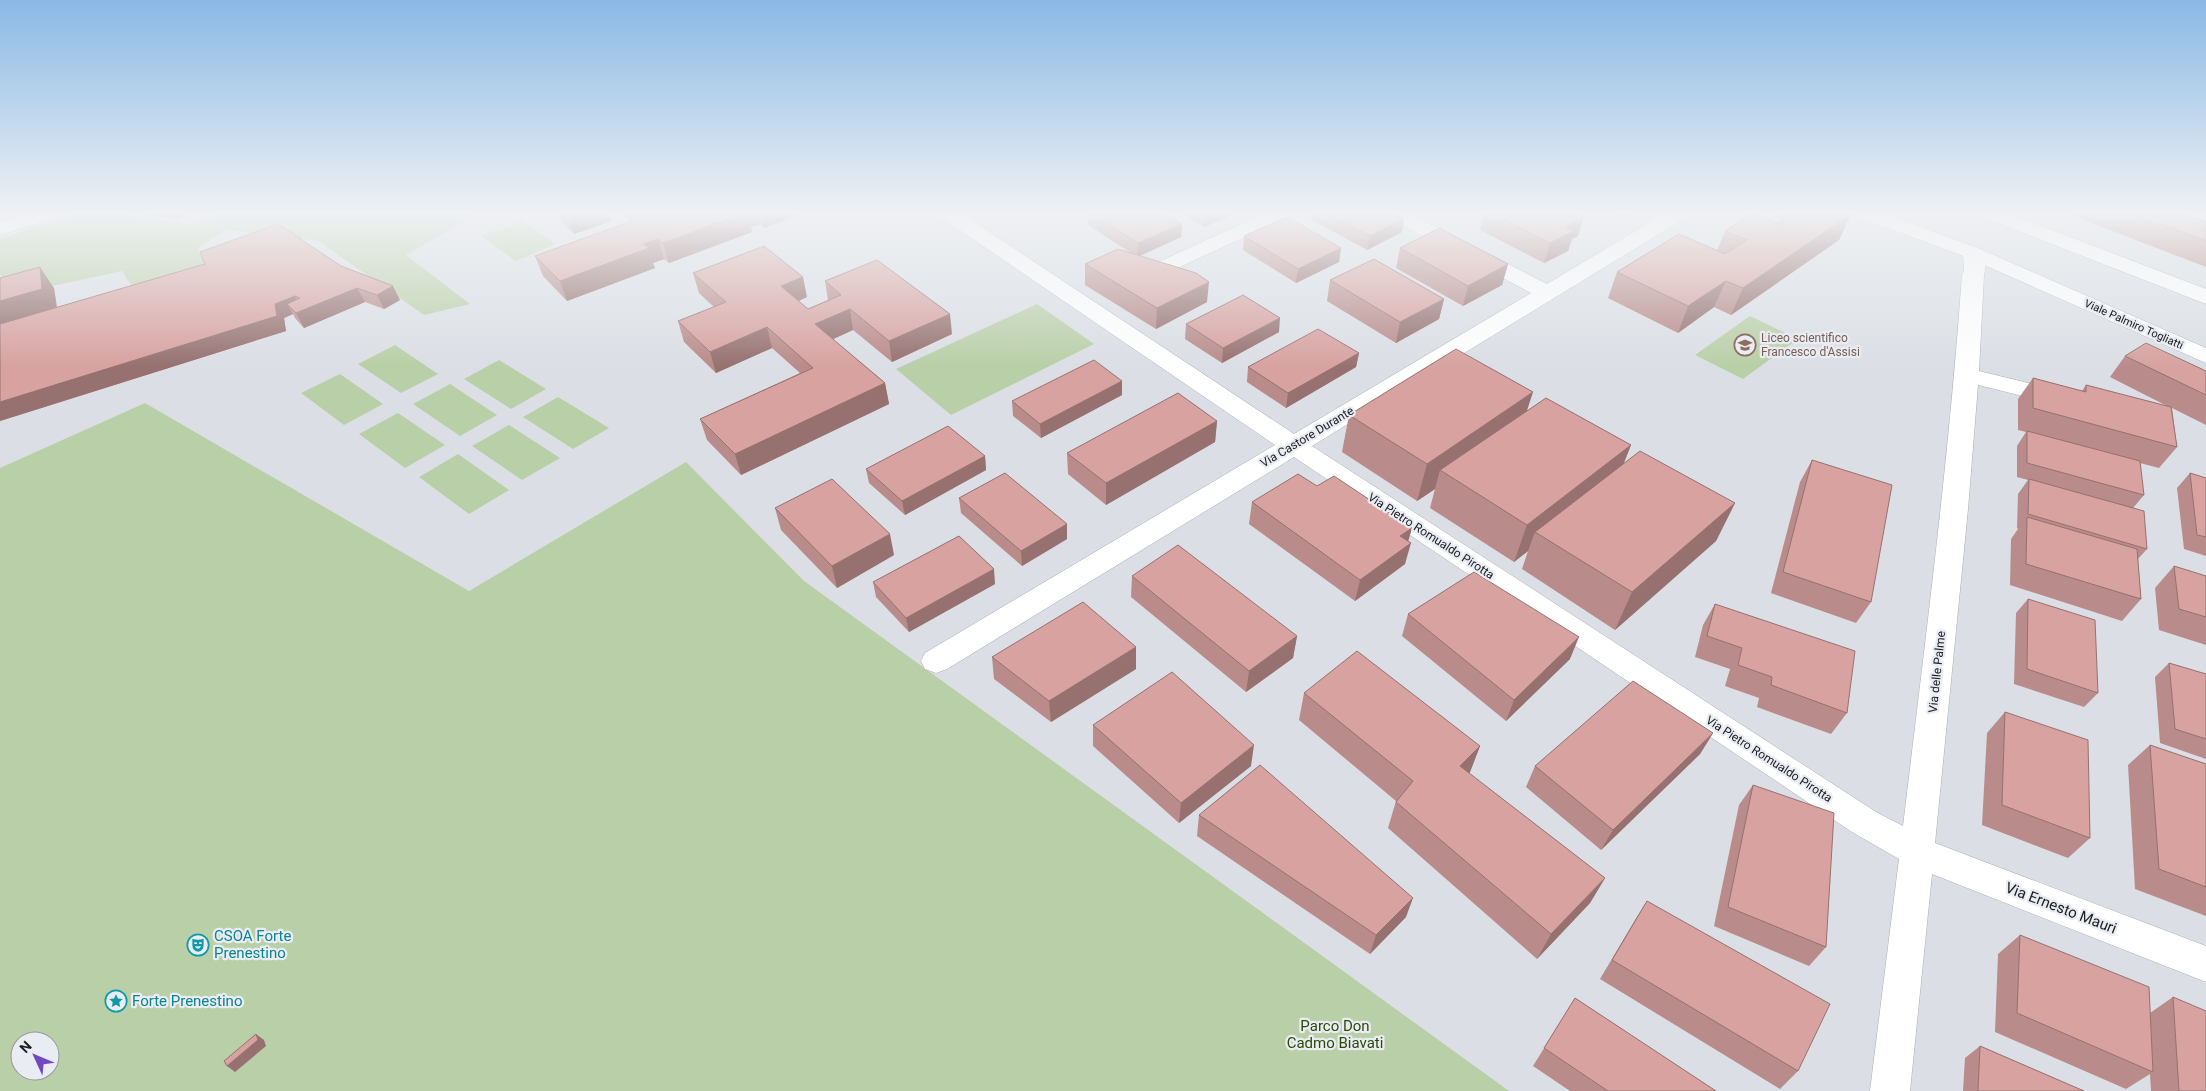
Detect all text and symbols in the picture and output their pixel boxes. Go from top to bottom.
street label: Viale Palmiro Togliatti [2082,297,2185,352]
place label: Liceo scientifico Francesco d'Assisi [1761,331,1860,359]
school or university icon: Liceo scientifico Francesco d'Assisi [1733,333,1757,357]
street label: Via Castore Durante [1258,404,1356,470]
street label: Via Pietro Romualdo Pirotta [1365,490,1497,582]
street label: Via delle Palme [1926,630,1948,714]
street label: Via Pietro Romualdo Pirotta [1703,713,1835,805]
street label: Via Ernesto Mauri [2003,878,2119,938]
place label: CSOA Forte Prenestino [214,927,291,962]
theatre icon: CSOA Forte Prenestino [186,933,210,957]
place icon: Forte Prenestino [104,989,128,1013]
place label: Forte Prenestino [132,992,242,1010]
park label: Parco Don Cadmo Biavati [1287,1017,1383,1052]
north arrow [10,1031,60,1081]
text: N [16,1038,35,1056]

